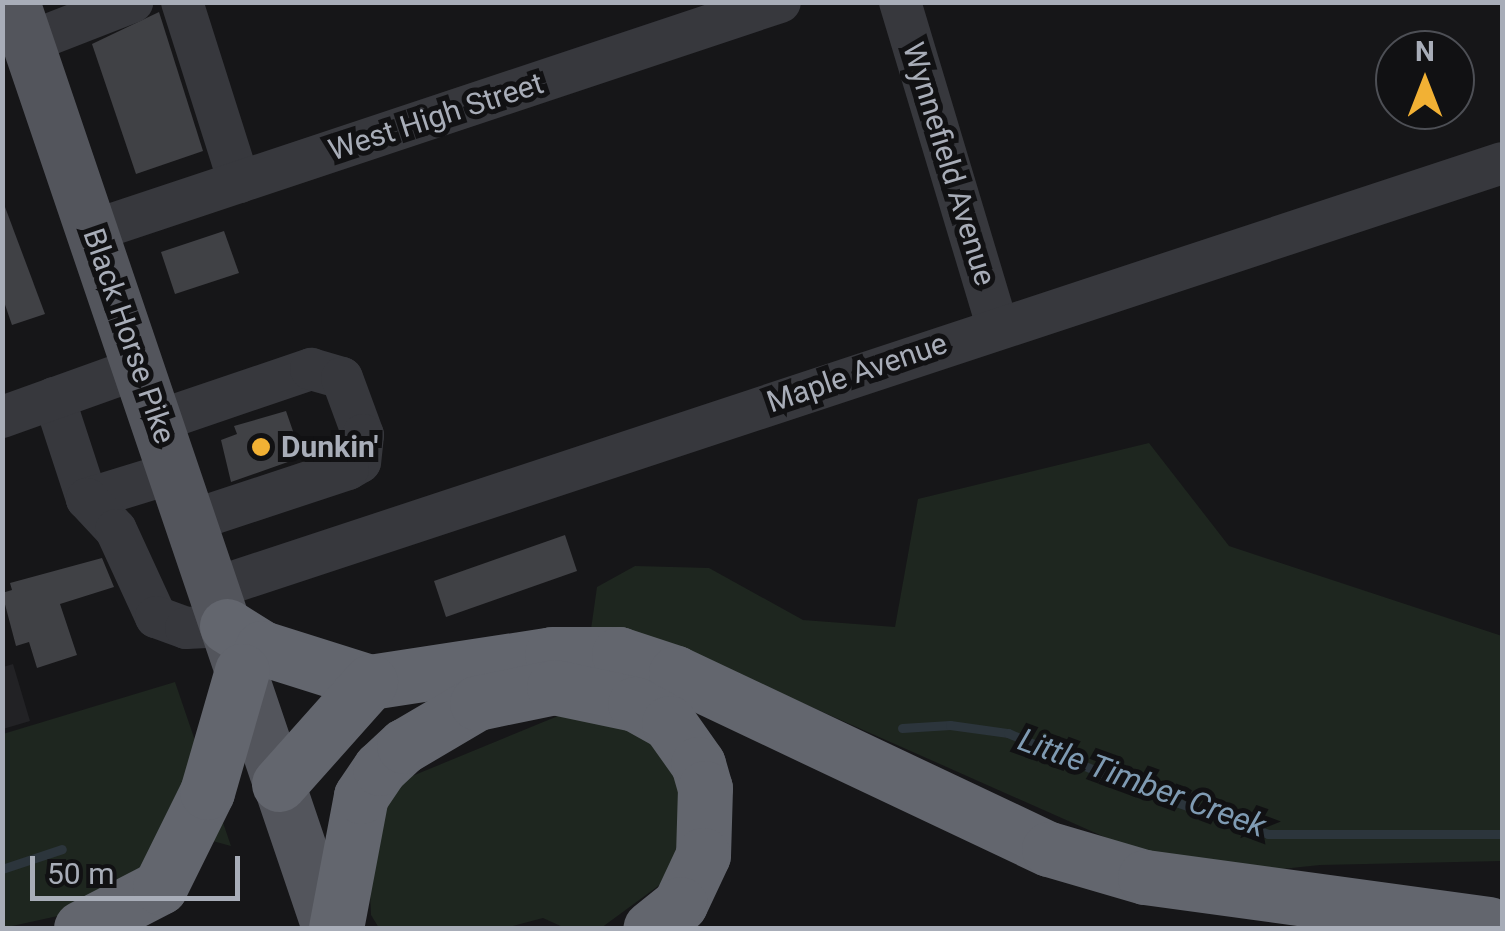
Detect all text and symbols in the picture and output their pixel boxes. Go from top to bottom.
north arrow [1375,30,1475,130]
text: N [1415,35,1435,68]
street label: Wynnefield Avenue [895,38,1003,290]
street label: West High Street [324,65,548,169]
street label: Black Horse Pike [75,224,183,448]
street label: Maple Avenue [762,325,952,421]
place label: Dunkin' [281,429,378,465]
marker: Dunkin' [250,436,272,458]
water label: Little Timber Creek [1013,720,1271,846]
scale bar [35,836,245,898]
text: 50 m [47,856,114,891]

